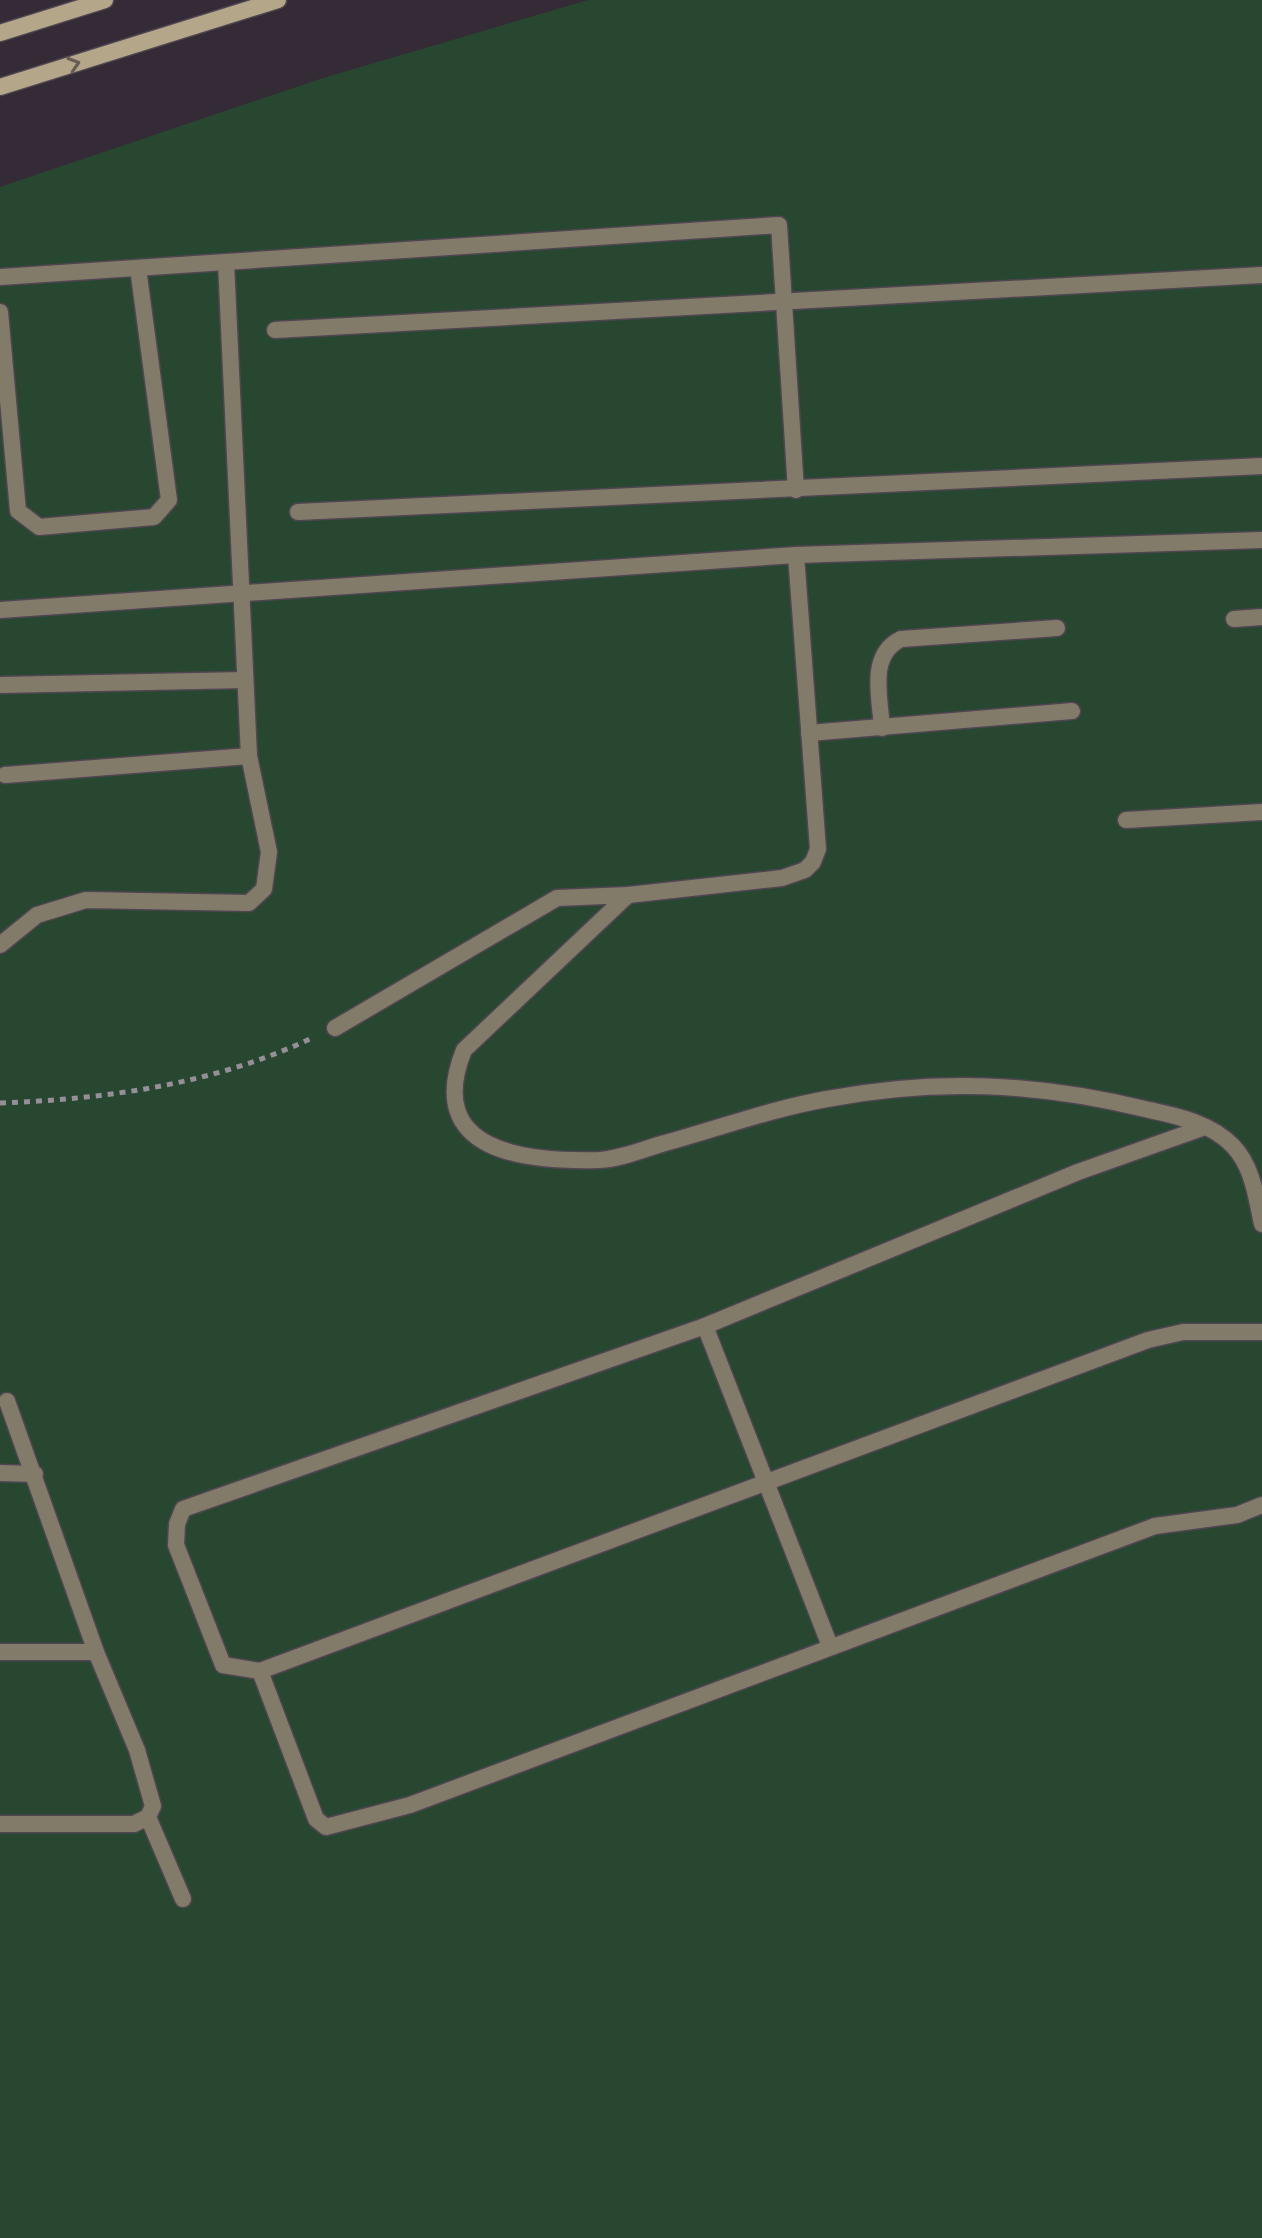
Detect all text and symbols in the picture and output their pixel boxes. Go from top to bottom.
one-way arrow [67,57,81,73]

